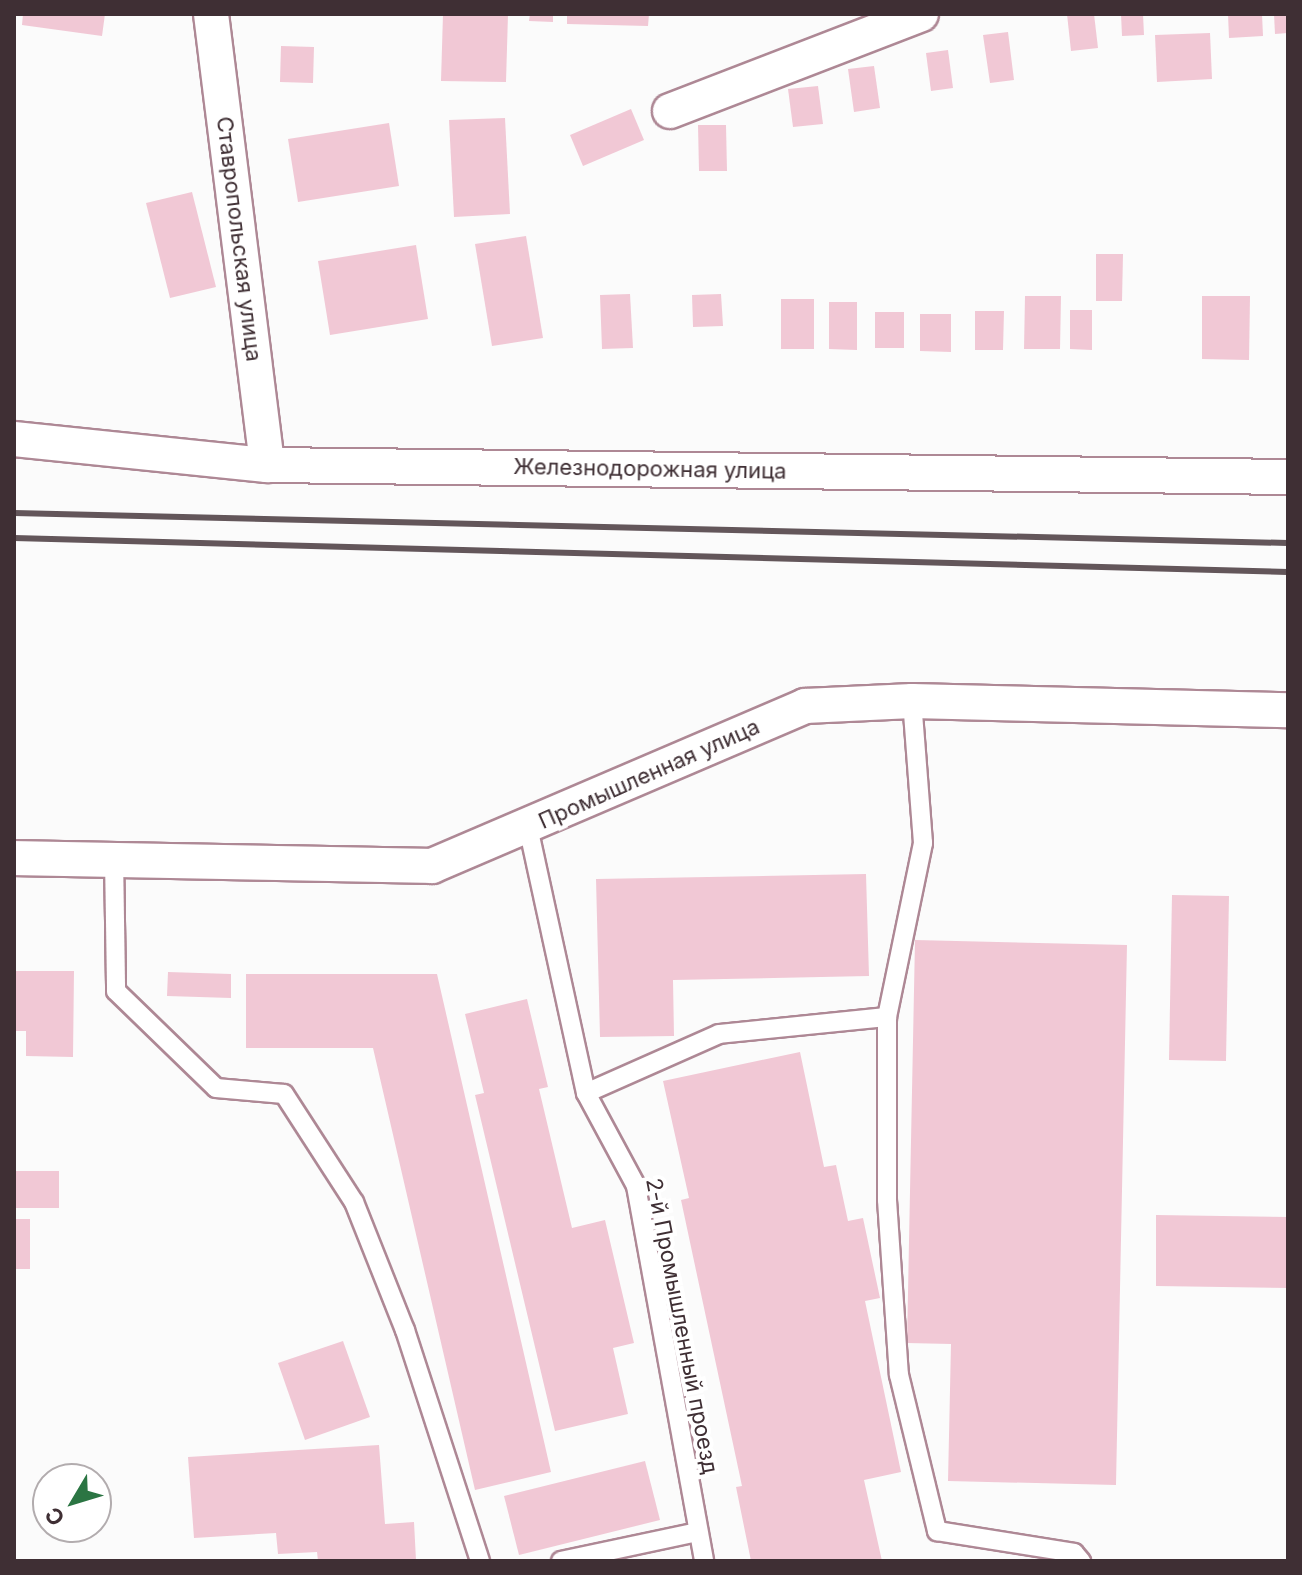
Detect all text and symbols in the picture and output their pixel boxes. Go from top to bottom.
street label: Ставропольская улица [211,115,267,363]
street label: Железнодорожная улица [513,453,787,485]
street label: Промышленная улица [534,713,764,835]
street label: 2-й Промышленный проезд [640,1176,724,1476]
north arrow [32,1463,112,1543]
text: С [39,1502,70,1531]

